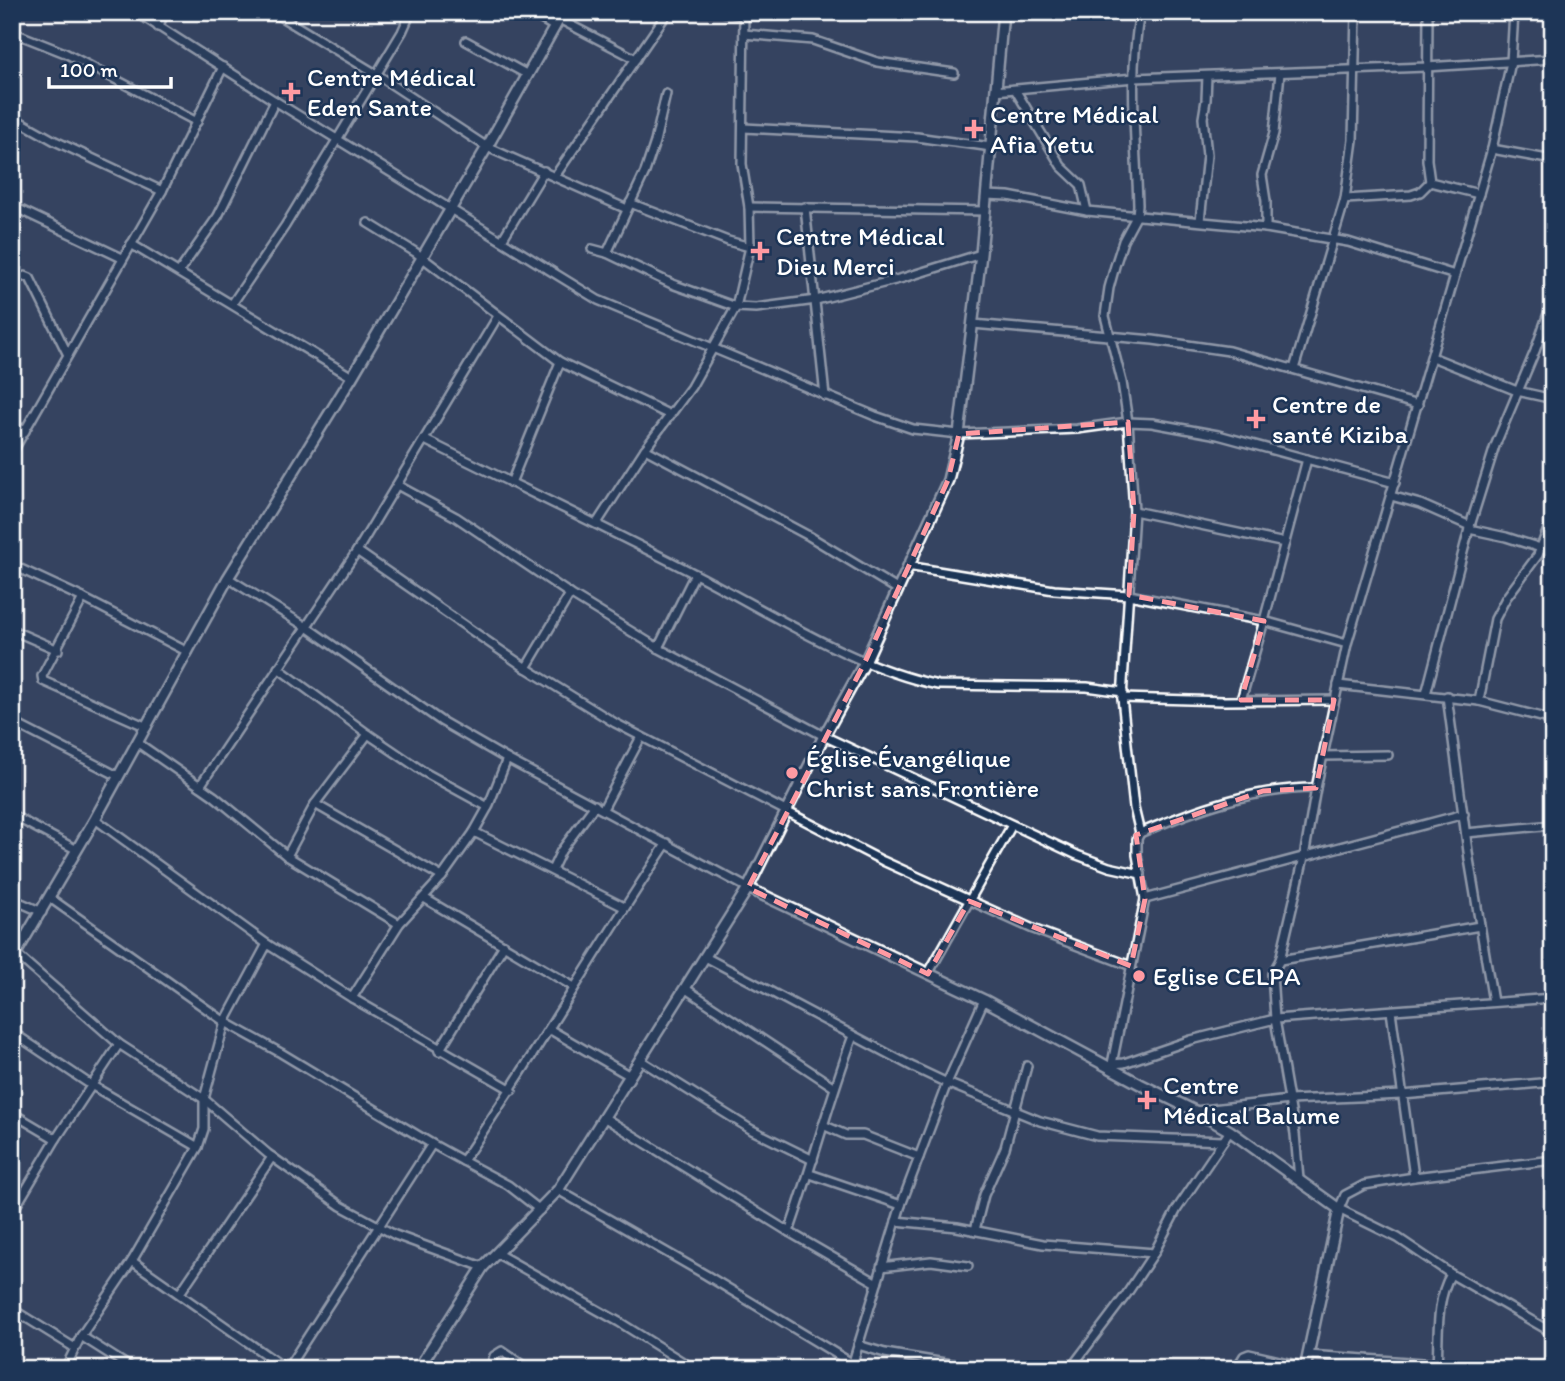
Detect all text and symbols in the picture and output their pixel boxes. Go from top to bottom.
scale bar [49,46,172,90]
text: 100 m [60,57,118,82]
place label: Centre Médical Eden Sante [307,61,476,123]
marker: Centre Médical Eden Sante [281,82,301,102]
place label: Centre Médical Afia Yetu [990,98,1159,160]
marker: Centre Médical Afia Yetu [964,119,984,139]
place label: Centre Médical Dieu Merci [776,220,945,282]
marker: Centre Médical Dieu Merci [750,241,770,261]
place label: Centre de santé Kiziba [1272,388,1408,450]
marker: Centre de santé Kiziba [1246,409,1266,429]
place label: Église Évangélique Christ sans Frontière [806,742,1039,804]
marker: Église Évangélique Christ sans Frontière [784,765,800,781]
place label: Eglise CELPA [1153,960,1301,992]
marker: Eglise CELPA [1131,968,1147,984]
place label: Centre Médical Balume [1163,1069,1340,1131]
marker: Centre Médical Balume [1137,1090,1157,1110]

